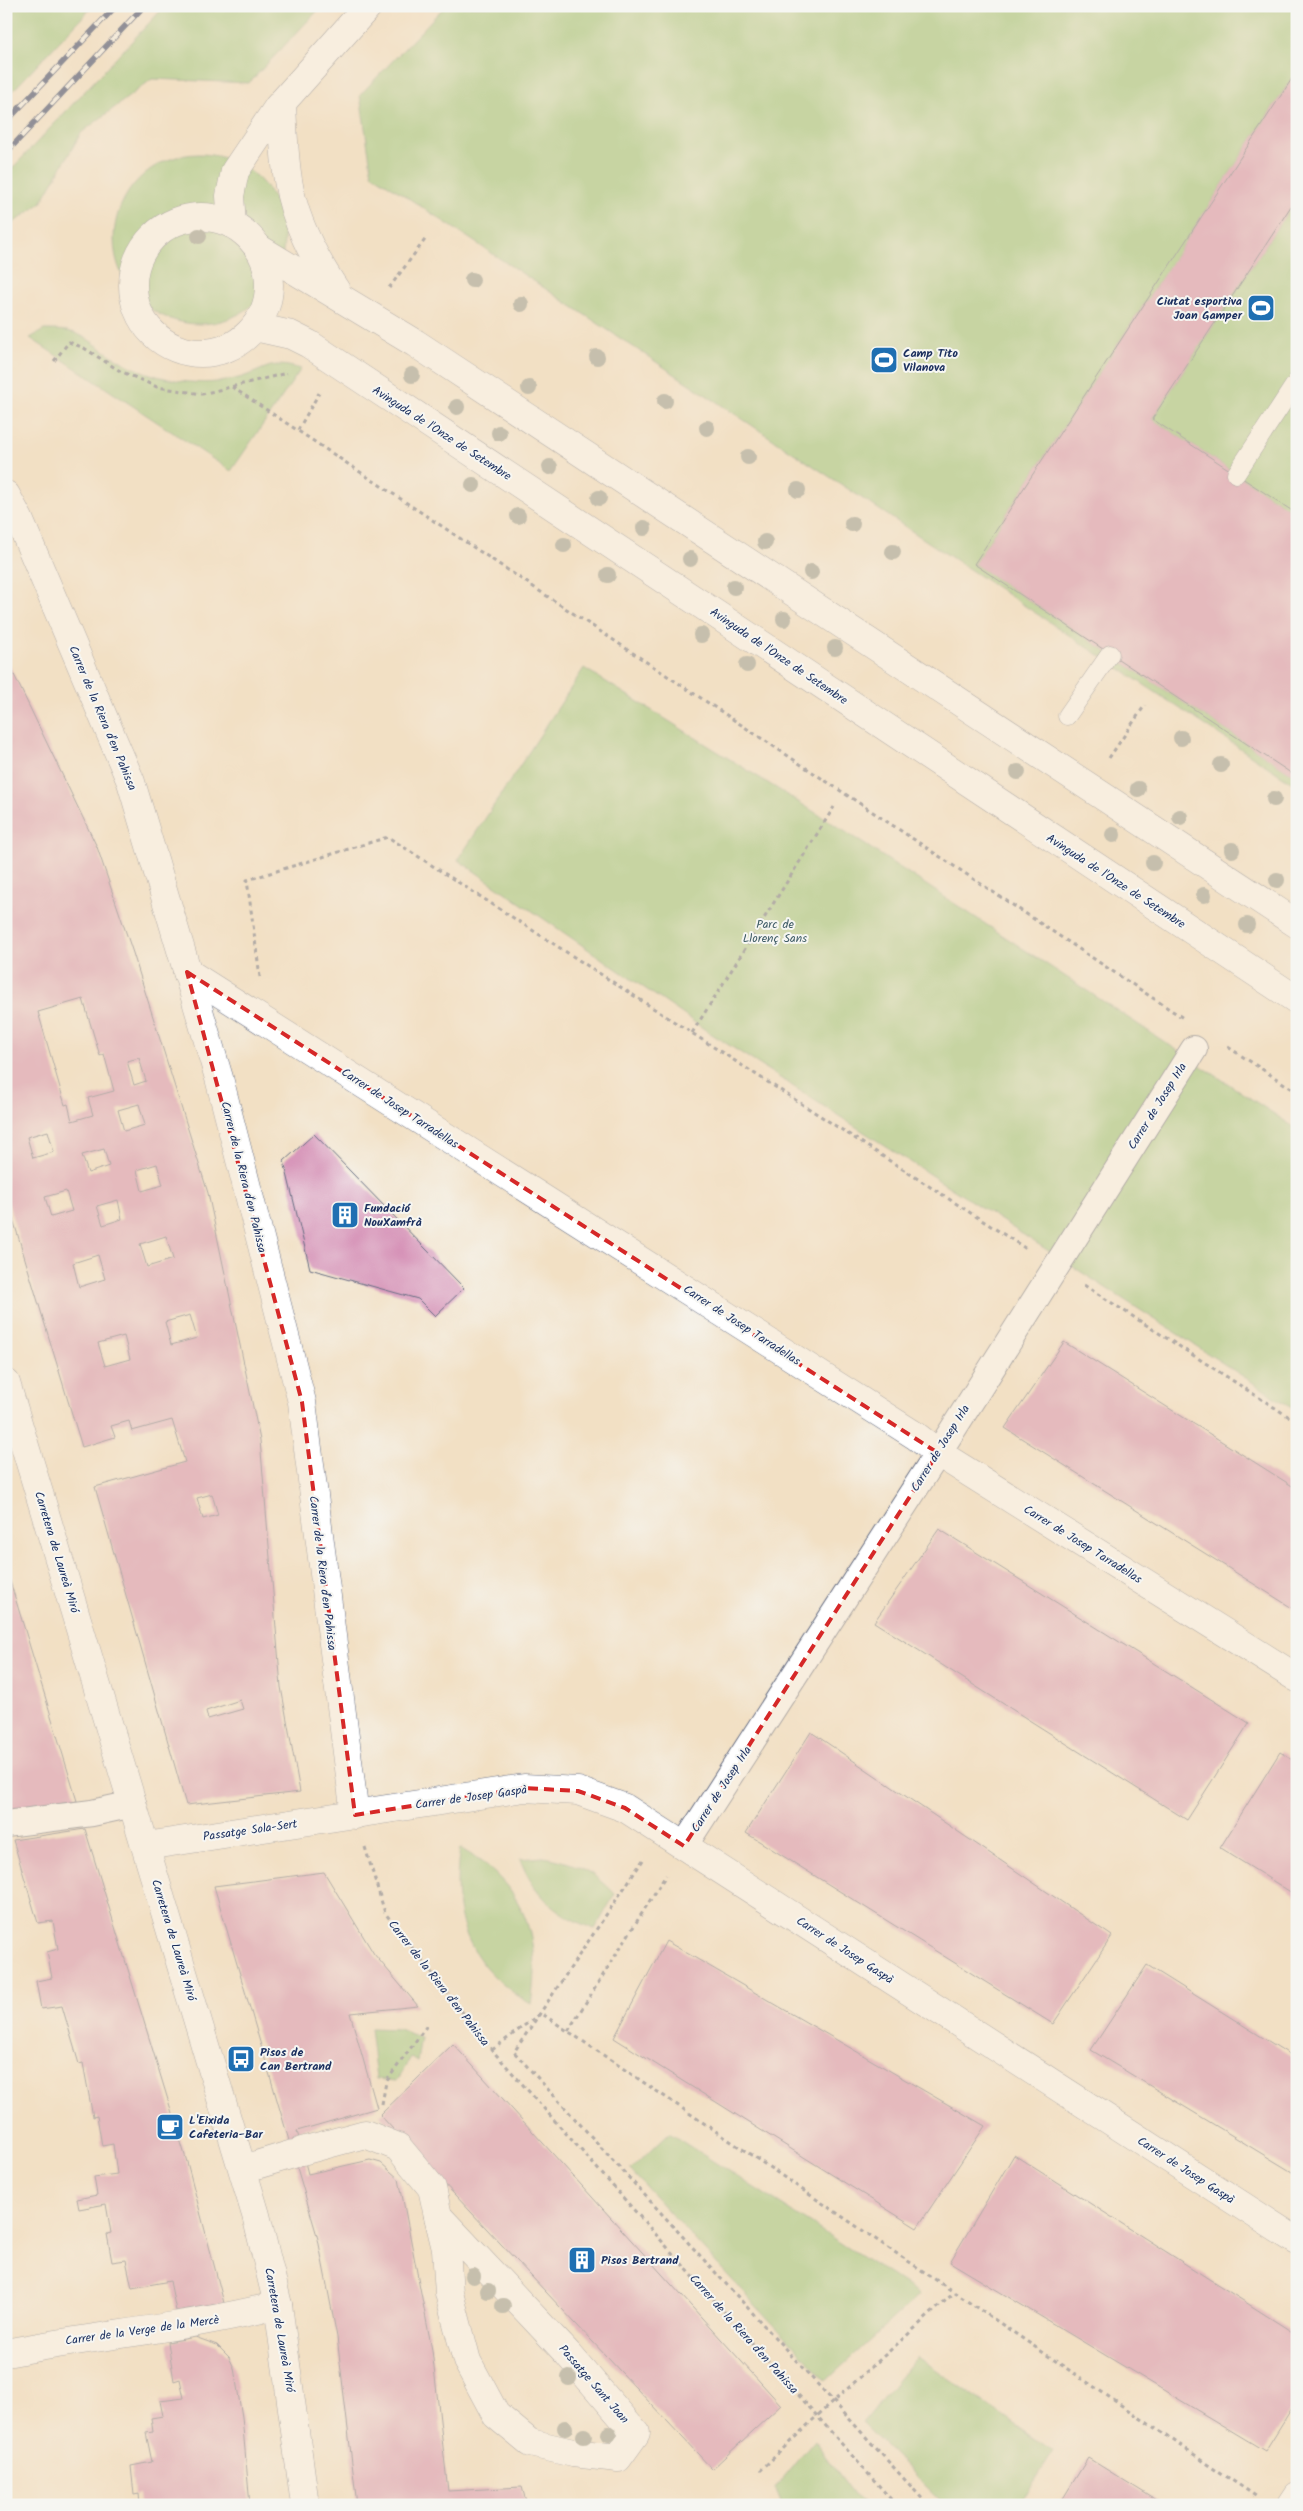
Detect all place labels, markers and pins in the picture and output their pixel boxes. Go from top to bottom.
place label: Ciutat esportiva Joan Gamper [1157,292,1243,325]
sports icon: Ciutat esportiva Joan Gamper [1246,293,1276,323]
place label: Camp Tito Vilanova [903,344,958,377]
sports icon: Camp Tito Vilanova [869,345,899,375]
place label: Fundació NouXamfrà [364,1199,422,1232]
building icon: Fundació NouXamfrà [330,1200,360,1230]
place label: Pisos de Can Bertrand [260,2043,332,2076]
bus stop icon: Pisos de Can Bertrand [226,2044,256,2074]
place label: L'Eixida Cafeteria-Bar [189,2111,263,2144]
cafe icon: L'Eixida Cafeteria-Bar [155,2112,185,2142]
building icon: Pisos Bertrand [567,2245,597,2275]
place label: Pisos Bertrand [601,2251,679,2270]

